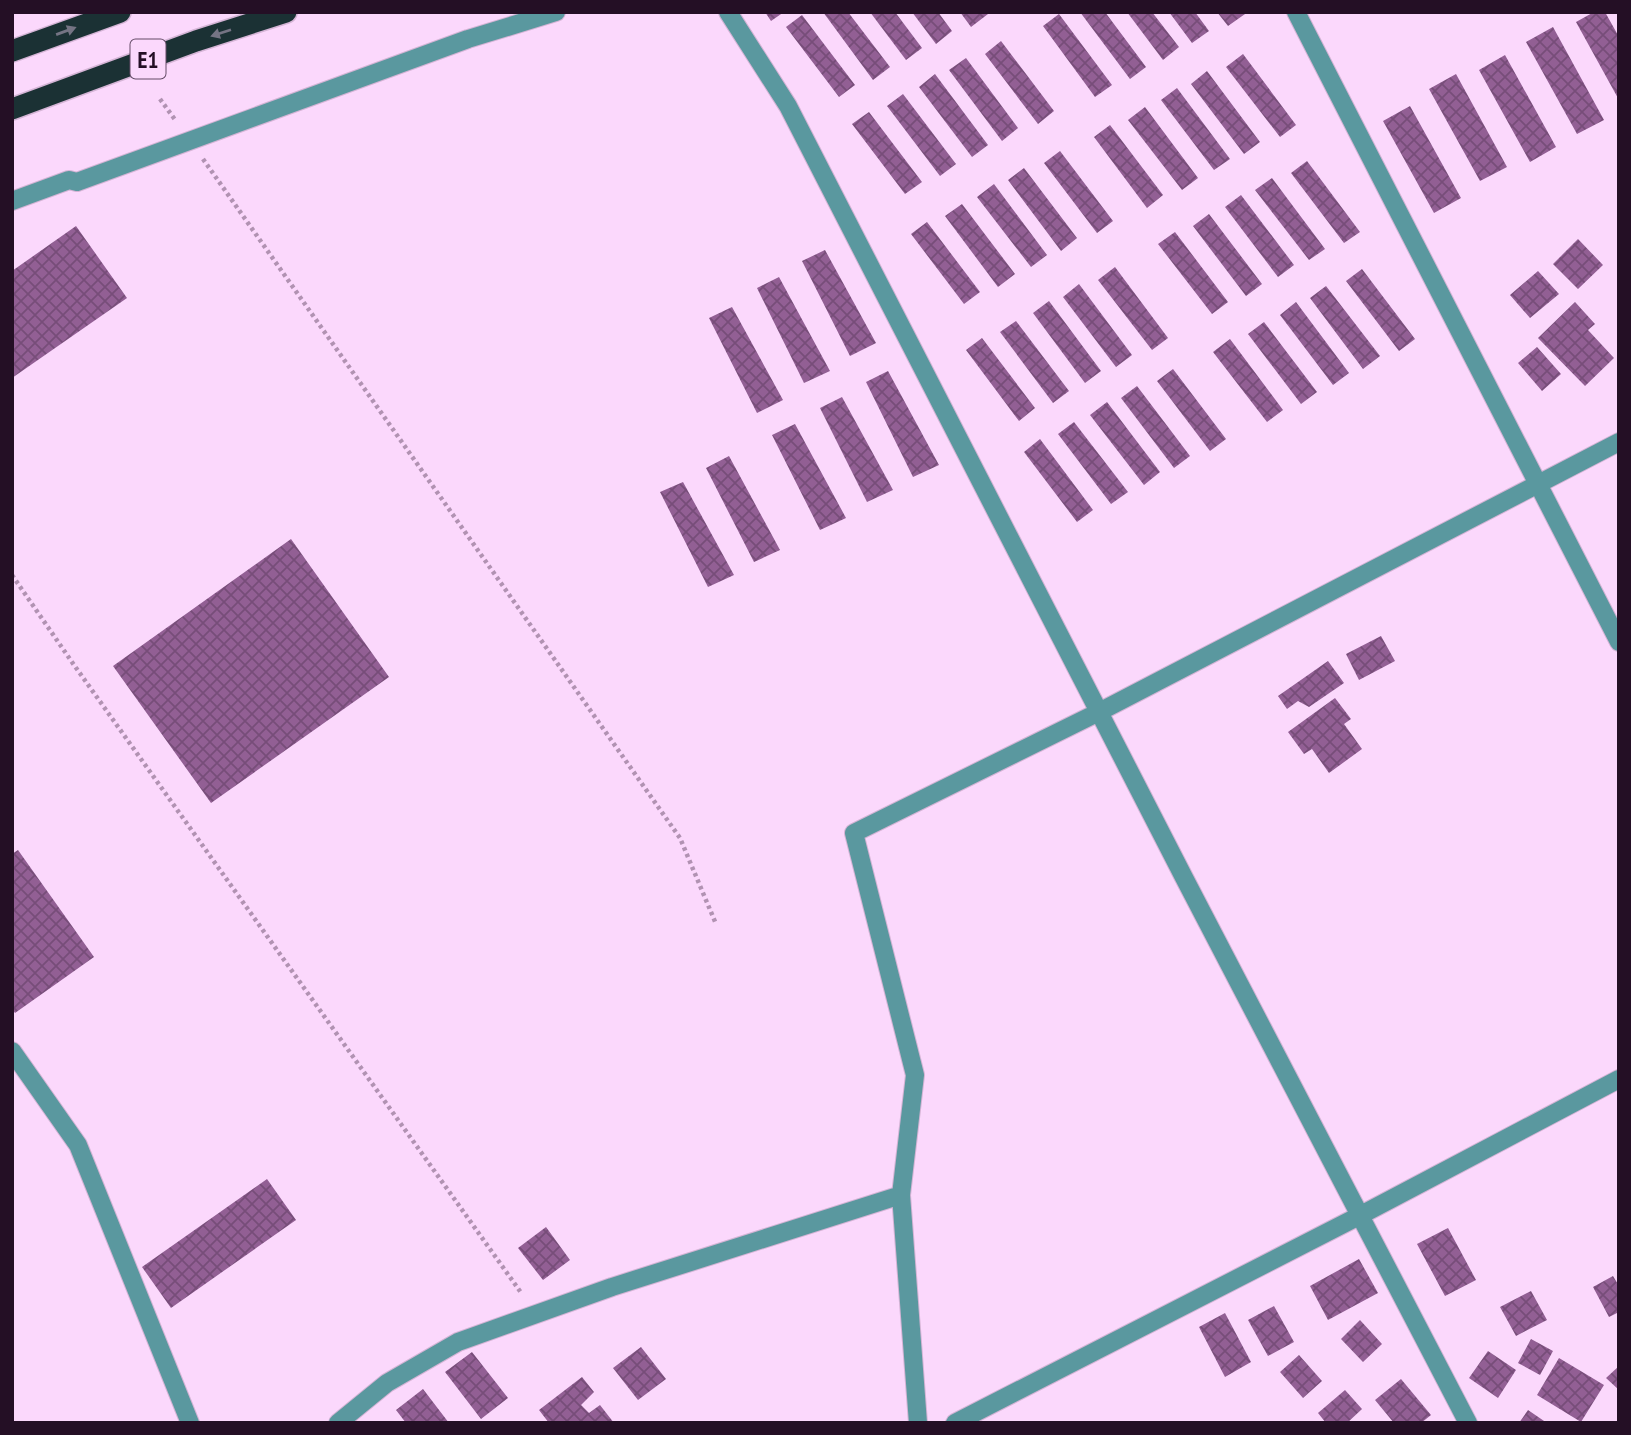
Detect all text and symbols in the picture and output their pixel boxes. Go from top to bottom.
one-way arrow [55,25,76,36]
one-way arrow [210,28,231,39]
road number: E1 [130,40,166,78]

